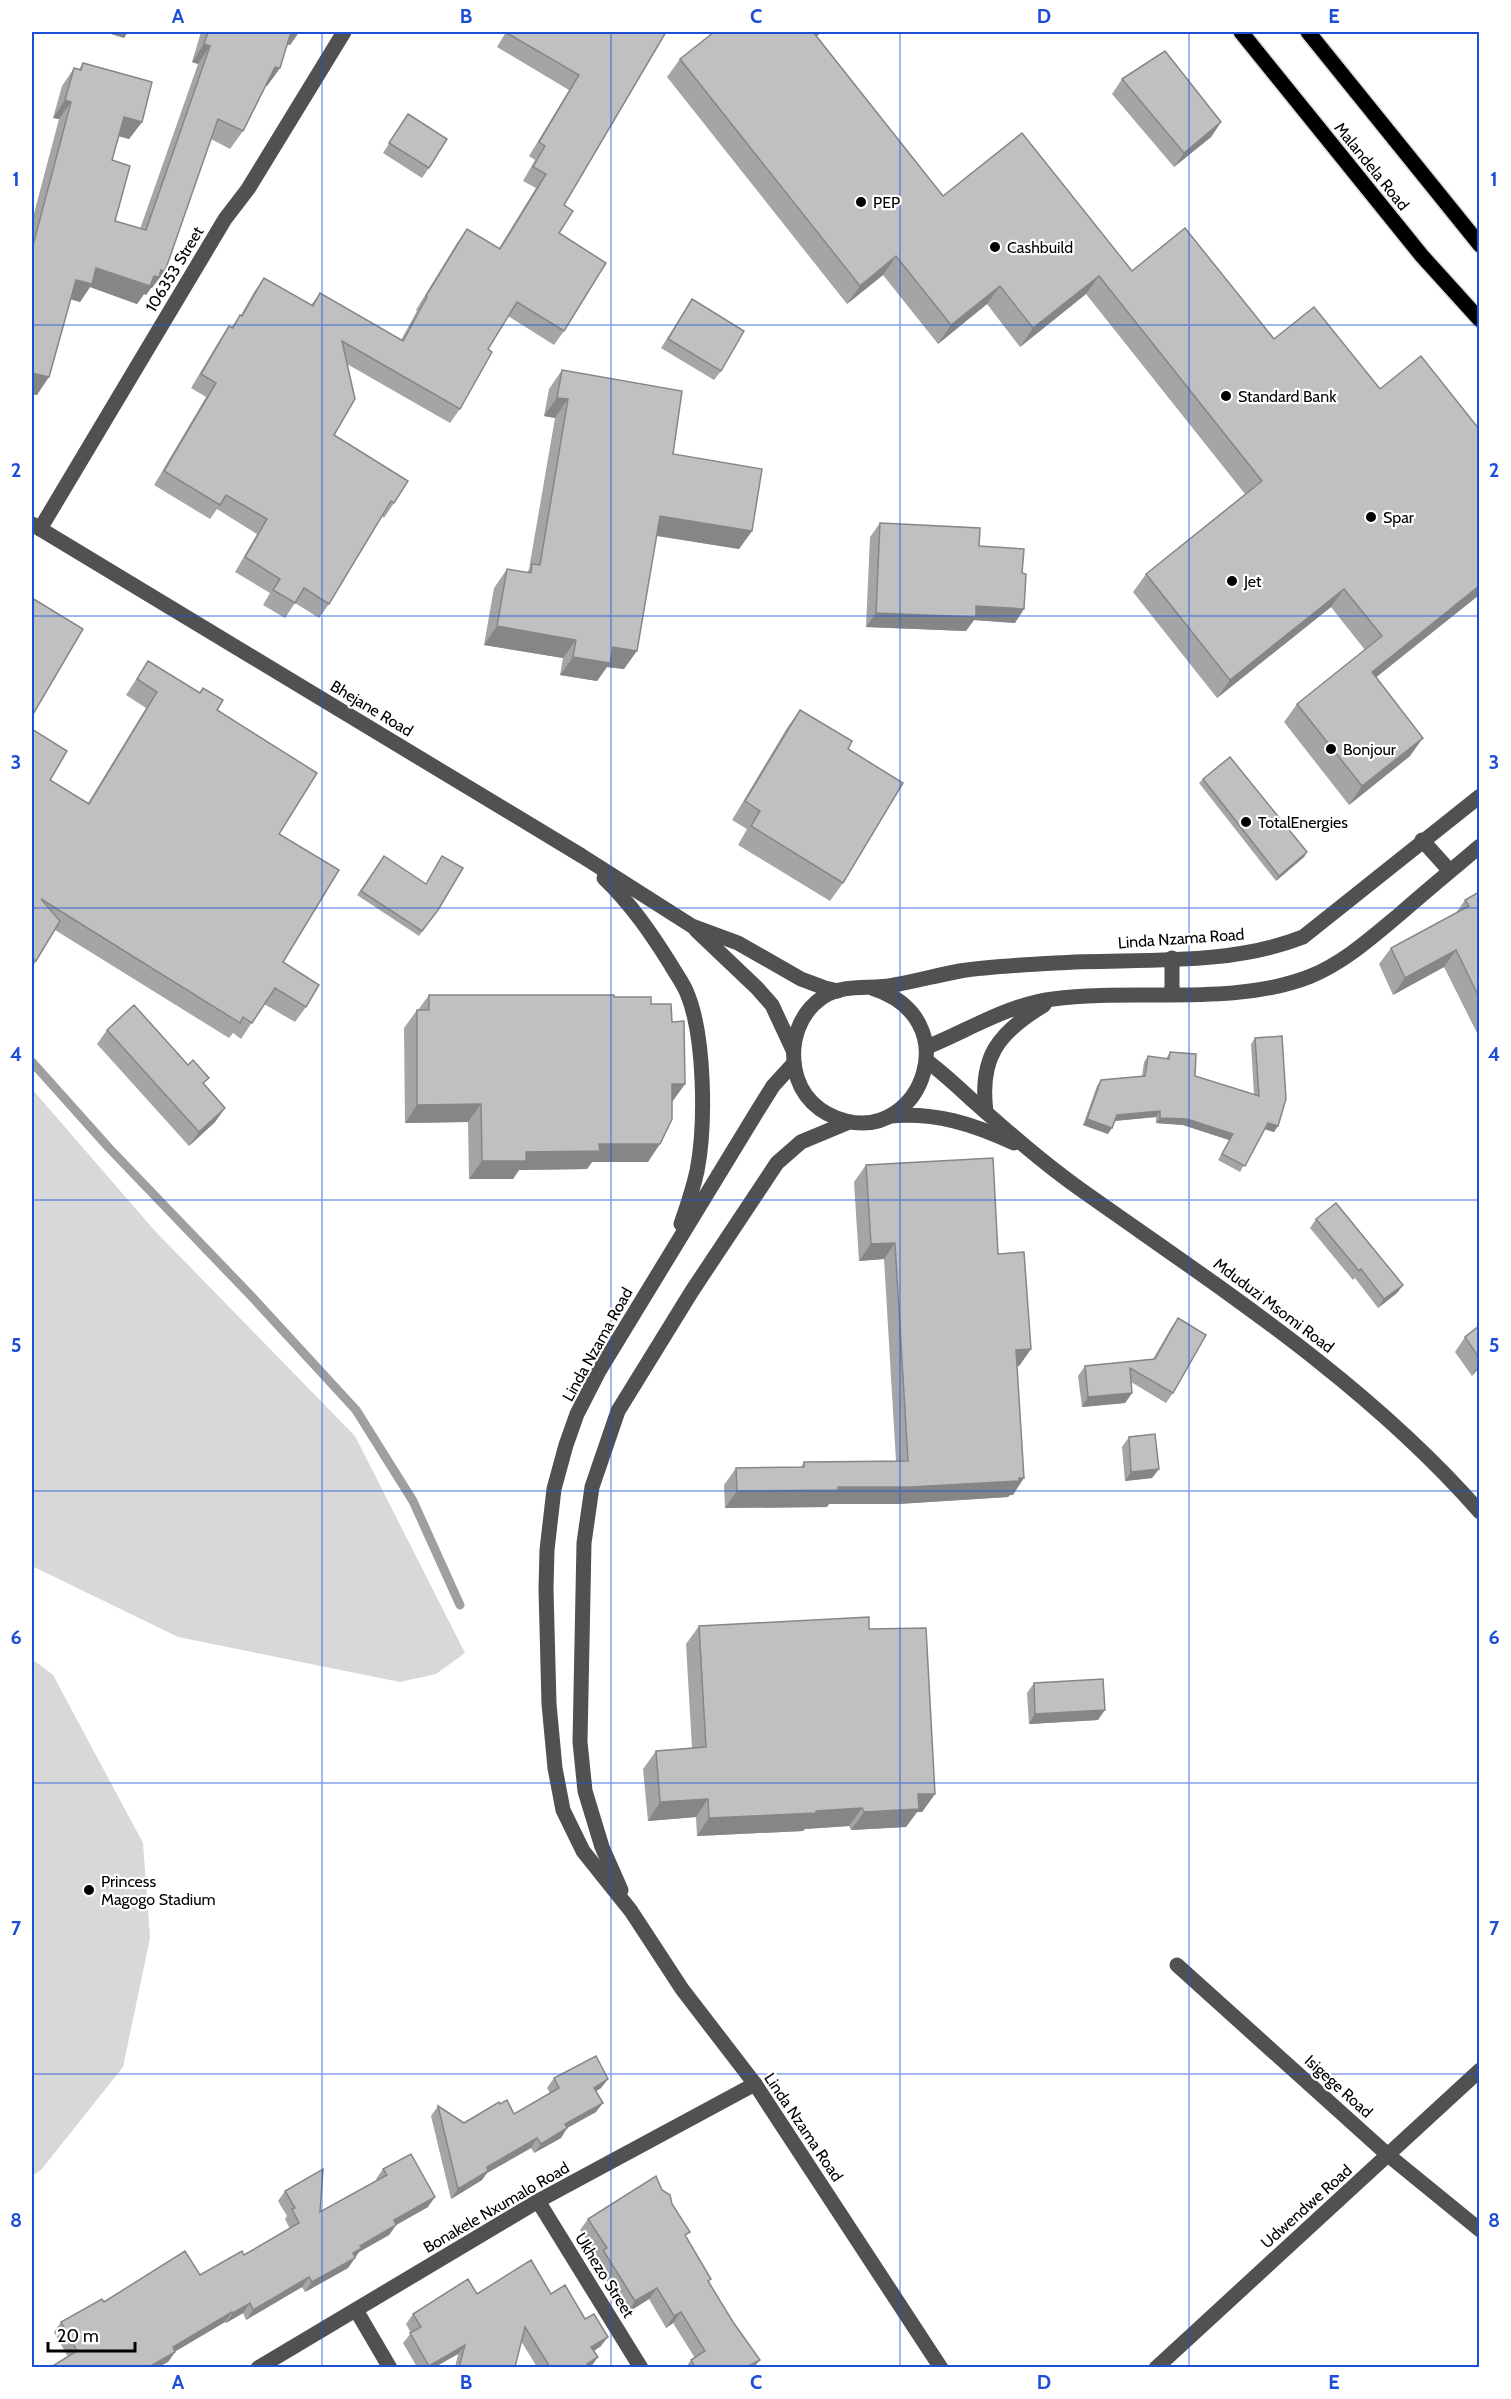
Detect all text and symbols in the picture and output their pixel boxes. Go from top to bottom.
text: A [172,4,185,28]
text: B [460,4,472,28]
text: C [750,4,762,28]
text: D [1037,4,1051,28]
text: E [1328,4,1340,28]
street label: Malandela Road [1330,118,1413,214]
text: 1 [12,167,20,191]
text: 1 [1490,167,1498,191]
place label: PEP [873,193,900,212]
marker: PEP [854,195,868,209]
street label: 106353 Street [142,223,208,315]
place label: Cashbuild [1007,238,1073,257]
marker: Cashbuild [988,240,1002,254]
place label: Standard Bank [1238,387,1337,406]
marker: Standard Bank [1219,389,1233,403]
text: 2 [11,458,21,482]
text: 2 [1489,458,1499,482]
place label: Spar [1383,508,1415,527]
marker: Spar [1364,510,1378,524]
place label: Jet [1243,572,1262,591]
marker: Jet [1225,574,1239,588]
street label: Bhejane Road [327,676,416,740]
place label: Bonjour [1343,740,1397,759]
marker: Bonjour [1324,742,1338,756]
text: 3 [11,750,21,774]
text: 3 [1489,750,1499,774]
place label: TotalEnergies [1258,813,1348,832]
marker: TotalEnergies [1239,815,1253,829]
street label: Linda Nzama Road [1117,925,1245,952]
text: 4 [10,1042,22,1066]
text: 4 [1488,1042,1500,1066]
street label: Mduduzi Msomi Road [1210,1254,1338,1357]
street label: Linda Nzama Road [558,1284,636,1404]
text: 5 [11,1333,21,1357]
text: 5 [1489,1333,1499,1357]
text: 6 [10,1625,22,1649]
text: 6 [1488,1625,1500,1649]
place label: Princess Magogo Stadium [101,1872,216,1909]
marker: Princess Magogo Stadium [82,1883,96,1897]
text: 7 [11,1916,22,1940]
text: 7 [1489,1916,1500,1940]
street label: Isigege Road [1301,2051,1376,2122]
street label: Linda Nzama Road [760,2069,847,2185]
street label: Bonakele Nxumalo Road [420,2158,573,2257]
street label: Udwendwe Road [1257,2161,1356,2252]
text: 8 [10,2208,22,2232]
text: 8 [1488,2208,1500,2232]
street label: Ukhezo Street [571,2229,638,2322]
scale bar [48,2315,135,2353]
text: 20 m [57,2325,99,2347]
text: A [172,2370,185,2394]
text: B [460,2370,472,2394]
text: C [750,2370,762,2394]
text: D [1037,2370,1051,2394]
text: E [1328,2370,1340,2394]

